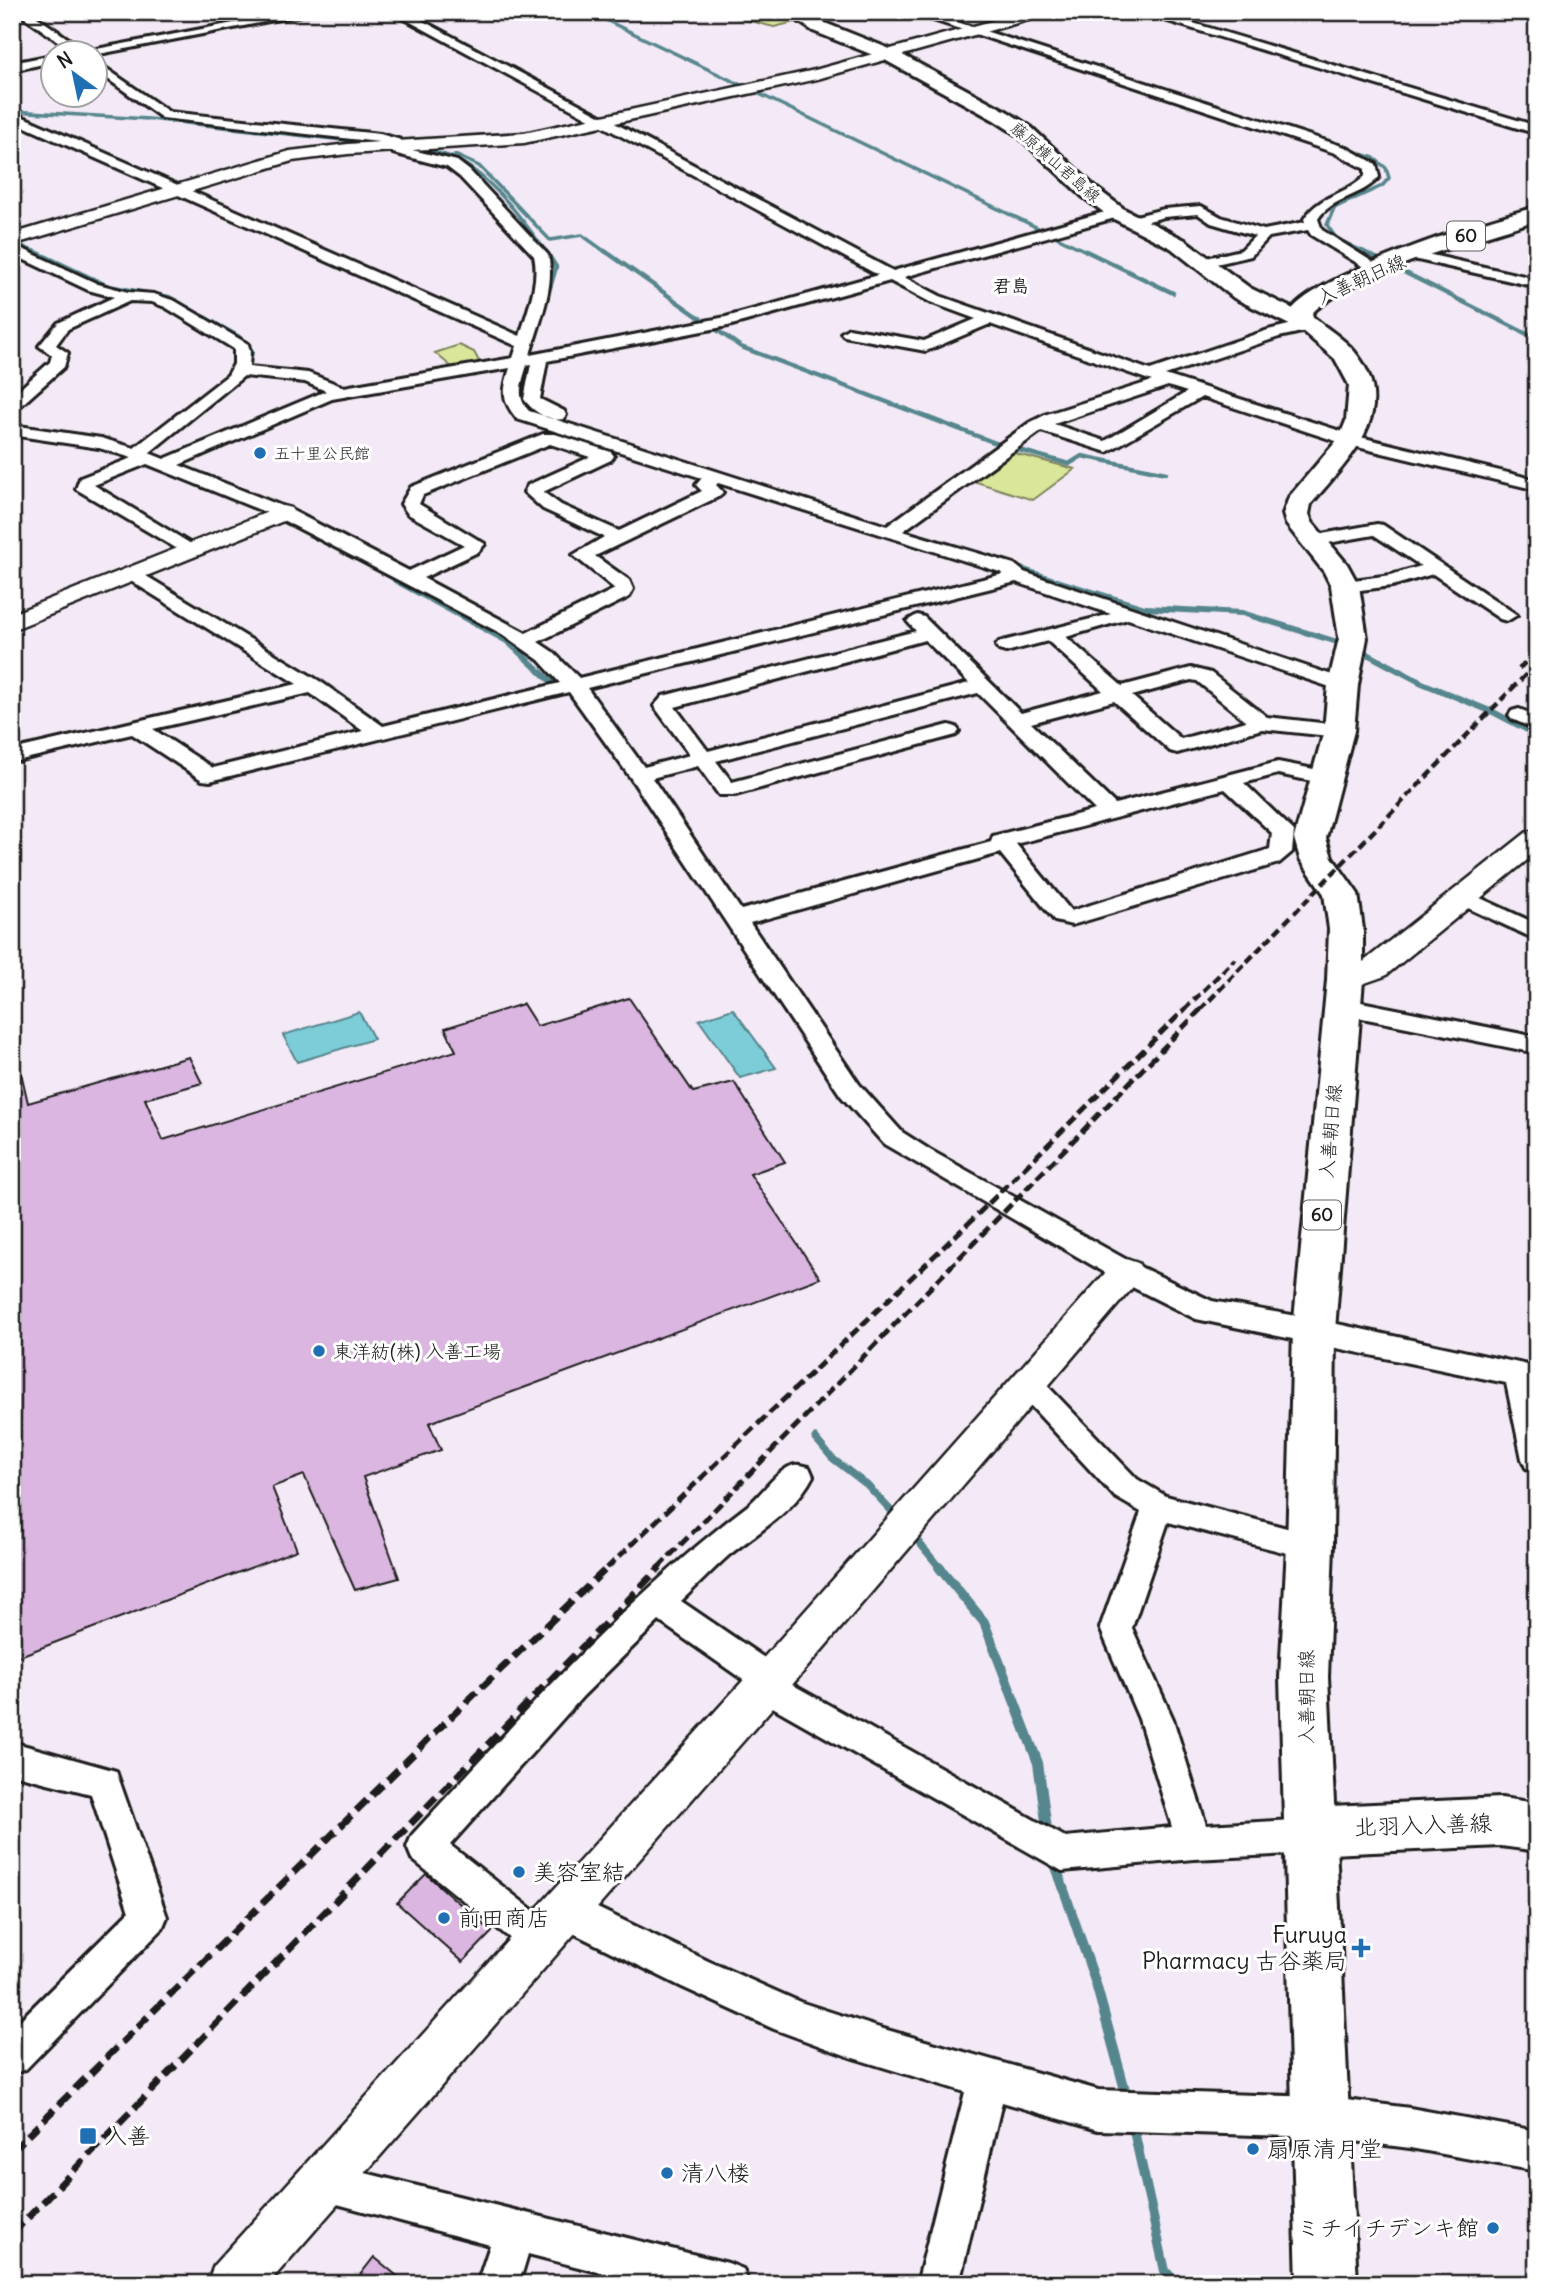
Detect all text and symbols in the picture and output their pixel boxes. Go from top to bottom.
north arrow [38,38,108,108]
text: N [53,46,77,73]
street label: 藤原横山君島線 [1007,118,1105,206]
road number: 60 [1447,222,1485,250]
street label: 入善朝日線 [1313,249,1409,309]
district label: 君島 [993,274,1029,297]
place label: 五十里公民館 [274,443,370,463]
marker: 五十里公民館 [252,445,268,461]
street label: 入善朝日線 [1314,1083,1346,1179]
road number: 60 [1303,1200,1341,1230]
place label: 東洋紡(株) 入善工場 [333,1339,501,1363]
marker: 東洋紡(株) 入善工場 [311,1343,327,1359]
street label: 入善朝日線 [1294,1649,1318,1745]
street label: 北羽入入善線 [1354,1808,1492,1841]
place label: 美容室結 [533,1857,625,1886]
marker: 美容室結 [511,1864,527,1880]
place label: 前田商店 [458,1903,550,1932]
marker: 前田商店 [436,1910,452,1926]
place label: Furuya Pharmacy 古谷薬局 [1142,1920,1347,1975]
marker: Furuya Pharmacy 古谷薬局 [1353,1940,1369,1956]
place label: 入善 [104,2121,150,2150]
marker: 入善 [78,2126,98,2146]
place label: 扇原清月堂 [1267,2134,1382,2163]
marker: 扇原清月堂 [1245,2141,1261,2157]
place label: 清八楼 [681,2158,750,2187]
marker: 清八楼 [659,2165,675,2181]
place label: ミチイチデンキ館 [1296,2213,1479,2242]
marker: ミチイチデンキ館 [1485,2220,1501,2236]

